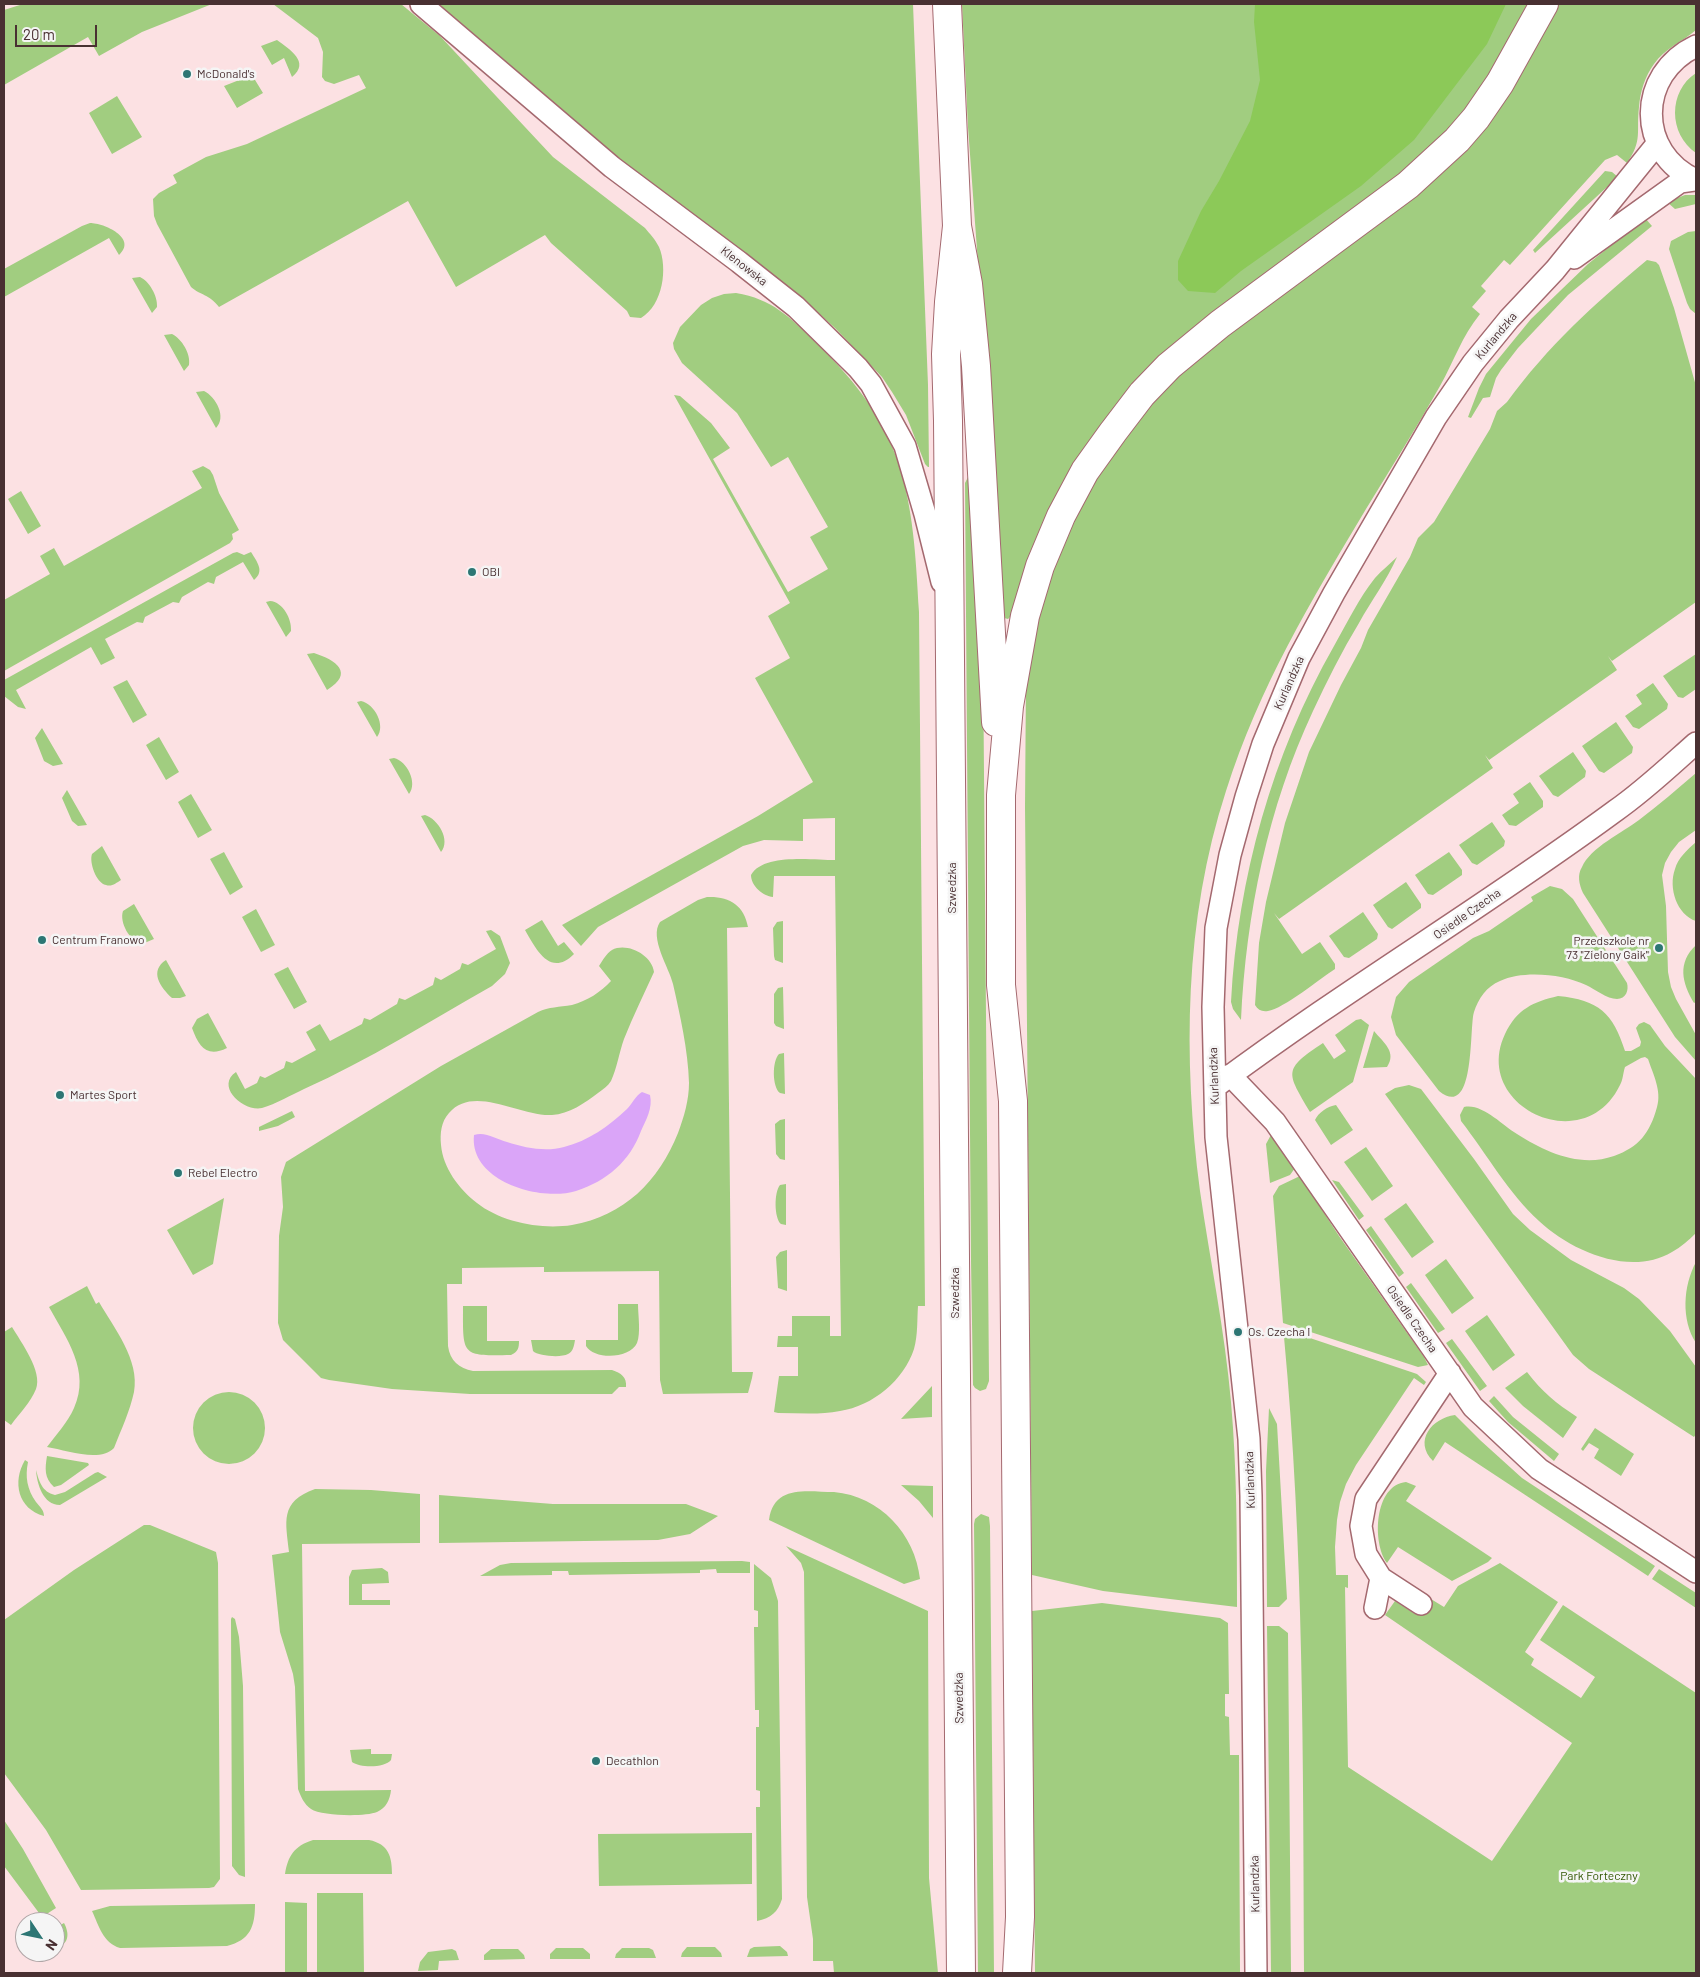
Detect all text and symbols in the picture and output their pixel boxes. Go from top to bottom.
scale bar [18,15,100,47]
text: 20 m [23,25,55,43]
place label: McDonald's [197,67,255,81]
marker: McDonald's [181,68,193,80]
street label: Klenowska [718,243,770,289]
street label: Kurlandzka [1472,309,1520,363]
place label: OBI [482,565,500,579]
marker: OBI [466,566,478,578]
street label: Kurlandzka [1271,654,1307,712]
street label: Szwedzka [945,862,959,914]
street label: Osiedle Czecha [1431,886,1503,942]
place label: Centrum Franowo [52,933,144,947]
marker: Centrum Franowo [36,934,48,946]
place label: Przedszkole nr 73 "Zielony Gaik" [1566,934,1649,962]
marker: Przedszkole nr 73 "Zielony Gaik" [1653,942,1665,954]
street label: Kurlandzka [1206,1047,1222,1105]
place label: Martes Sport [70,1088,137,1102]
marker: Martes Sport [54,1089,66,1101]
place label: Rebel Electro [188,1166,258,1180]
marker: Rebel Electro [172,1167,184,1179]
street label: Szwedzka [948,1267,962,1319]
street label: Osiedle Czecha [1384,1283,1440,1355]
place label: Os. Czecha I [1248,1325,1310,1339]
marker: Os. Czecha I [1232,1326,1244,1338]
street label: Kurlandzka [1242,1451,1258,1509]
street label: Szwedzka [951,1672,967,1724]
place label: Decathlon [606,1754,659,1768]
marker: Decathlon [590,1755,602,1767]
street label: Kurlandzka [1247,1855,1263,1913]
park label: Park Forteczny [1560,1869,1638,1883]
north arrow [15,1912,65,1962]
text: N [42,1936,62,1954]

